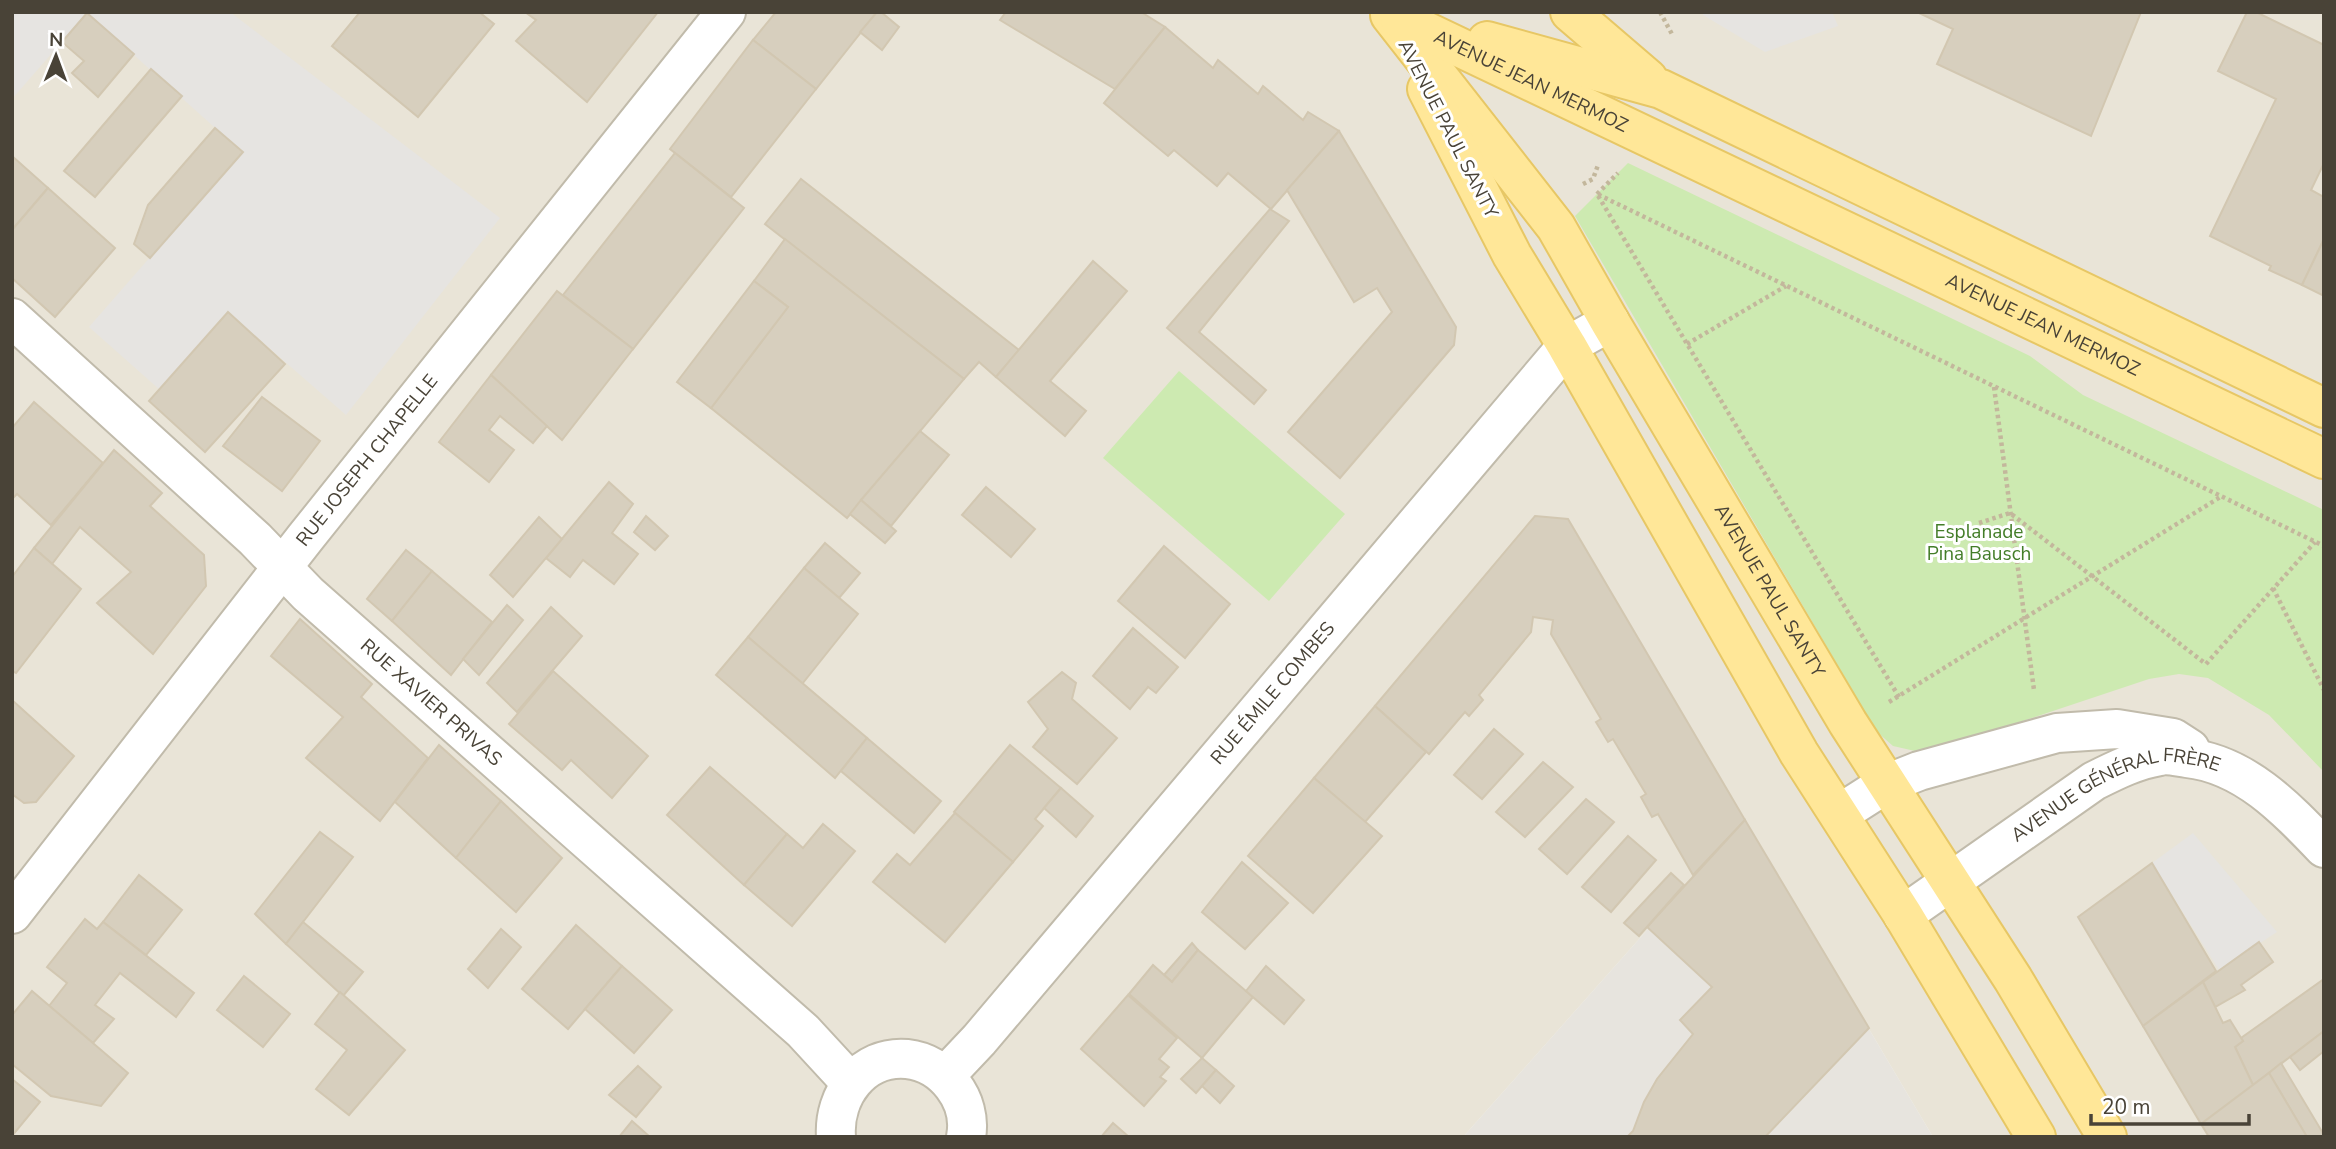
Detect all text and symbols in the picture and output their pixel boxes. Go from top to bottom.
north arrow [21,21,91,91]
street label: AVENUE JEAN MERMOZ [1429,24,1632,139]
text: N [49,27,64,53]
street label: AVENUE PAUL SANTY [1392,35,1505,223]
street label: AVENUE JEAN MERMOZ [1941,268,2144,383]
street label: RUE JOSEPH CHAPELLE [290,369,444,552]
street label: AVENUE PAUL SANTY [1708,499,1831,683]
park label: Esplanade Pina Bausch [1927,519,2031,567]
street label: RUE ÉMILE COMBES [1205,616,1341,770]
street label: RUE XAVIER PRIVAS [355,633,508,772]
street label: AVENUE GÉNÉRAL FRÈRE [2006,742,2224,848]
scale bar [2091,1082,2248,1126]
text: 20 m [2102,1093,2151,1121]

